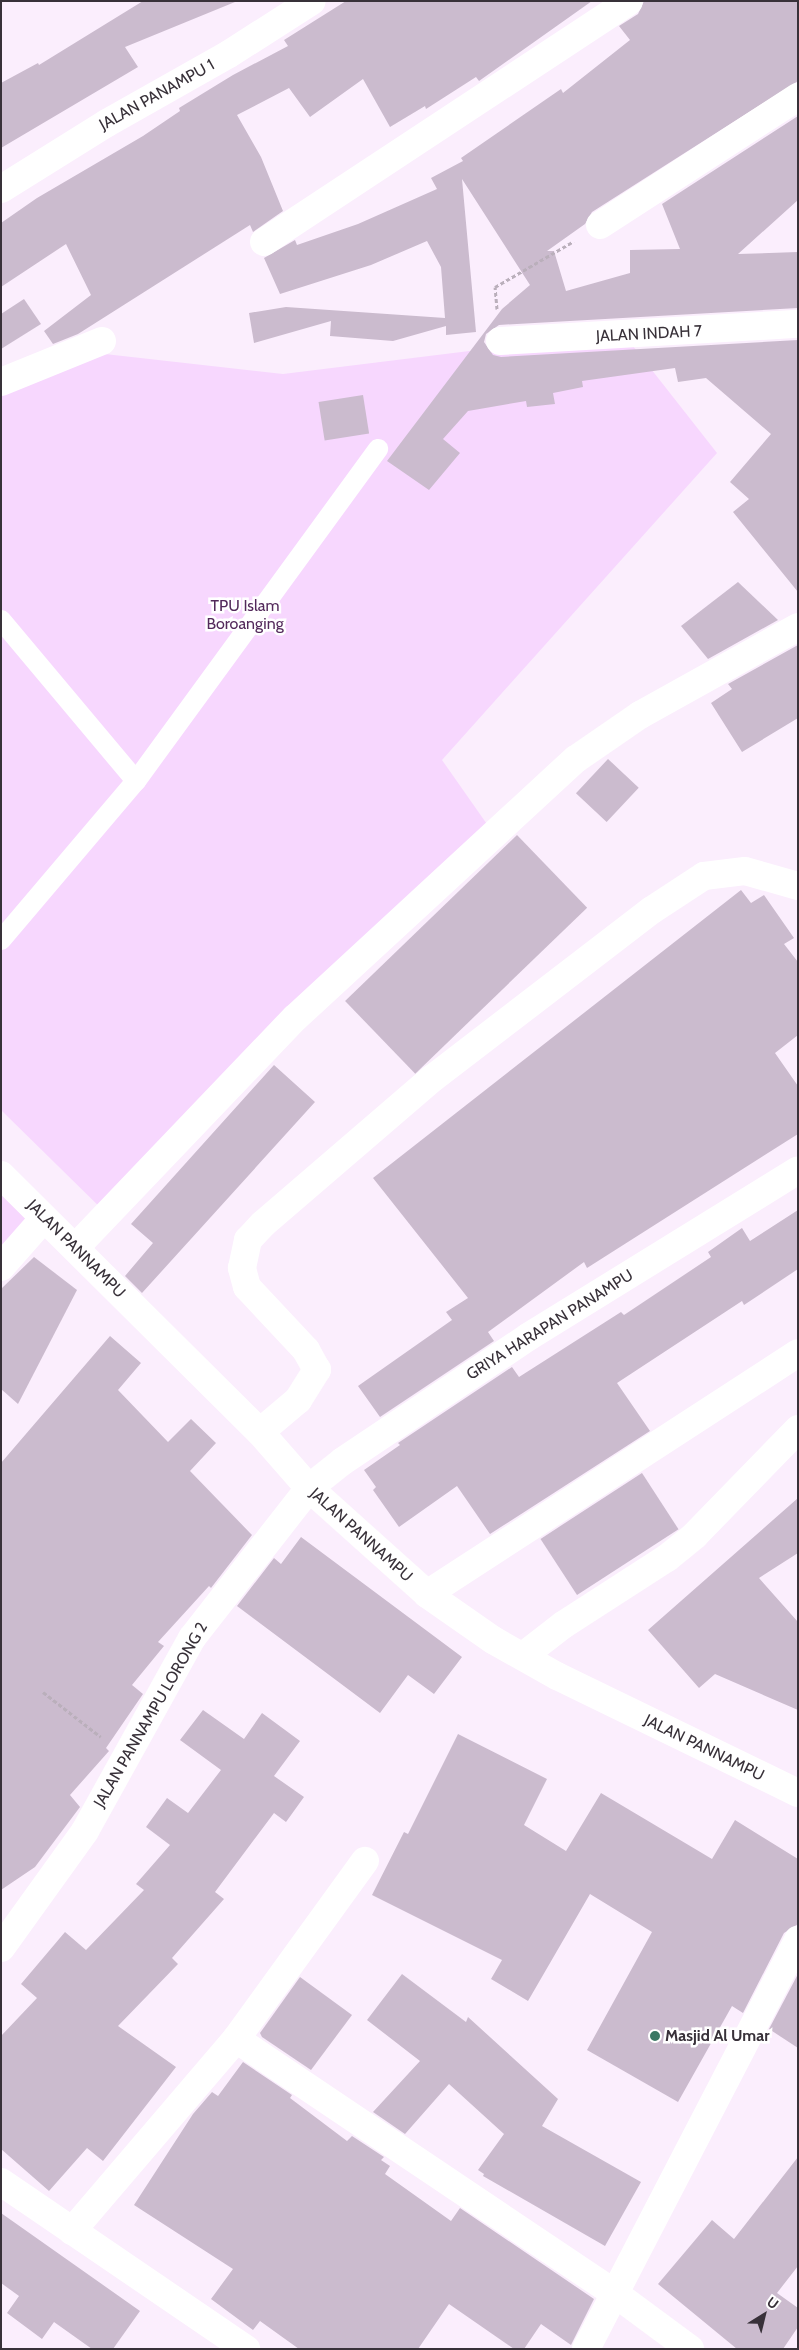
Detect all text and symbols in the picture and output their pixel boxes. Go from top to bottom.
street label: JALAN PANAMPU 1 [96,55,218,135]
street label: JALAN INDAH 7 [595,322,703,346]
park label: TPU Islam Boroanging [206,596,284,634]
street label: JALAN PANNAMPU [23,1196,129,1302]
street label: GRIYA HARAPAN PANAMPU [463,1266,637,1384]
street label: JALAN PANNAMPU [306,1484,416,1586]
street label: JALAN PANNAMPU LORONG 2 [90,1619,212,1811]
street label: JALAN PANNAMPU [641,1711,767,1785]
place label: Masjid Al Umar [665,2026,769,2046]
marker: Masjid Al Umar [649,2030,661,2042]
north arrow [739,2290,789,2340]
text: U [763,2293,782,2313]

